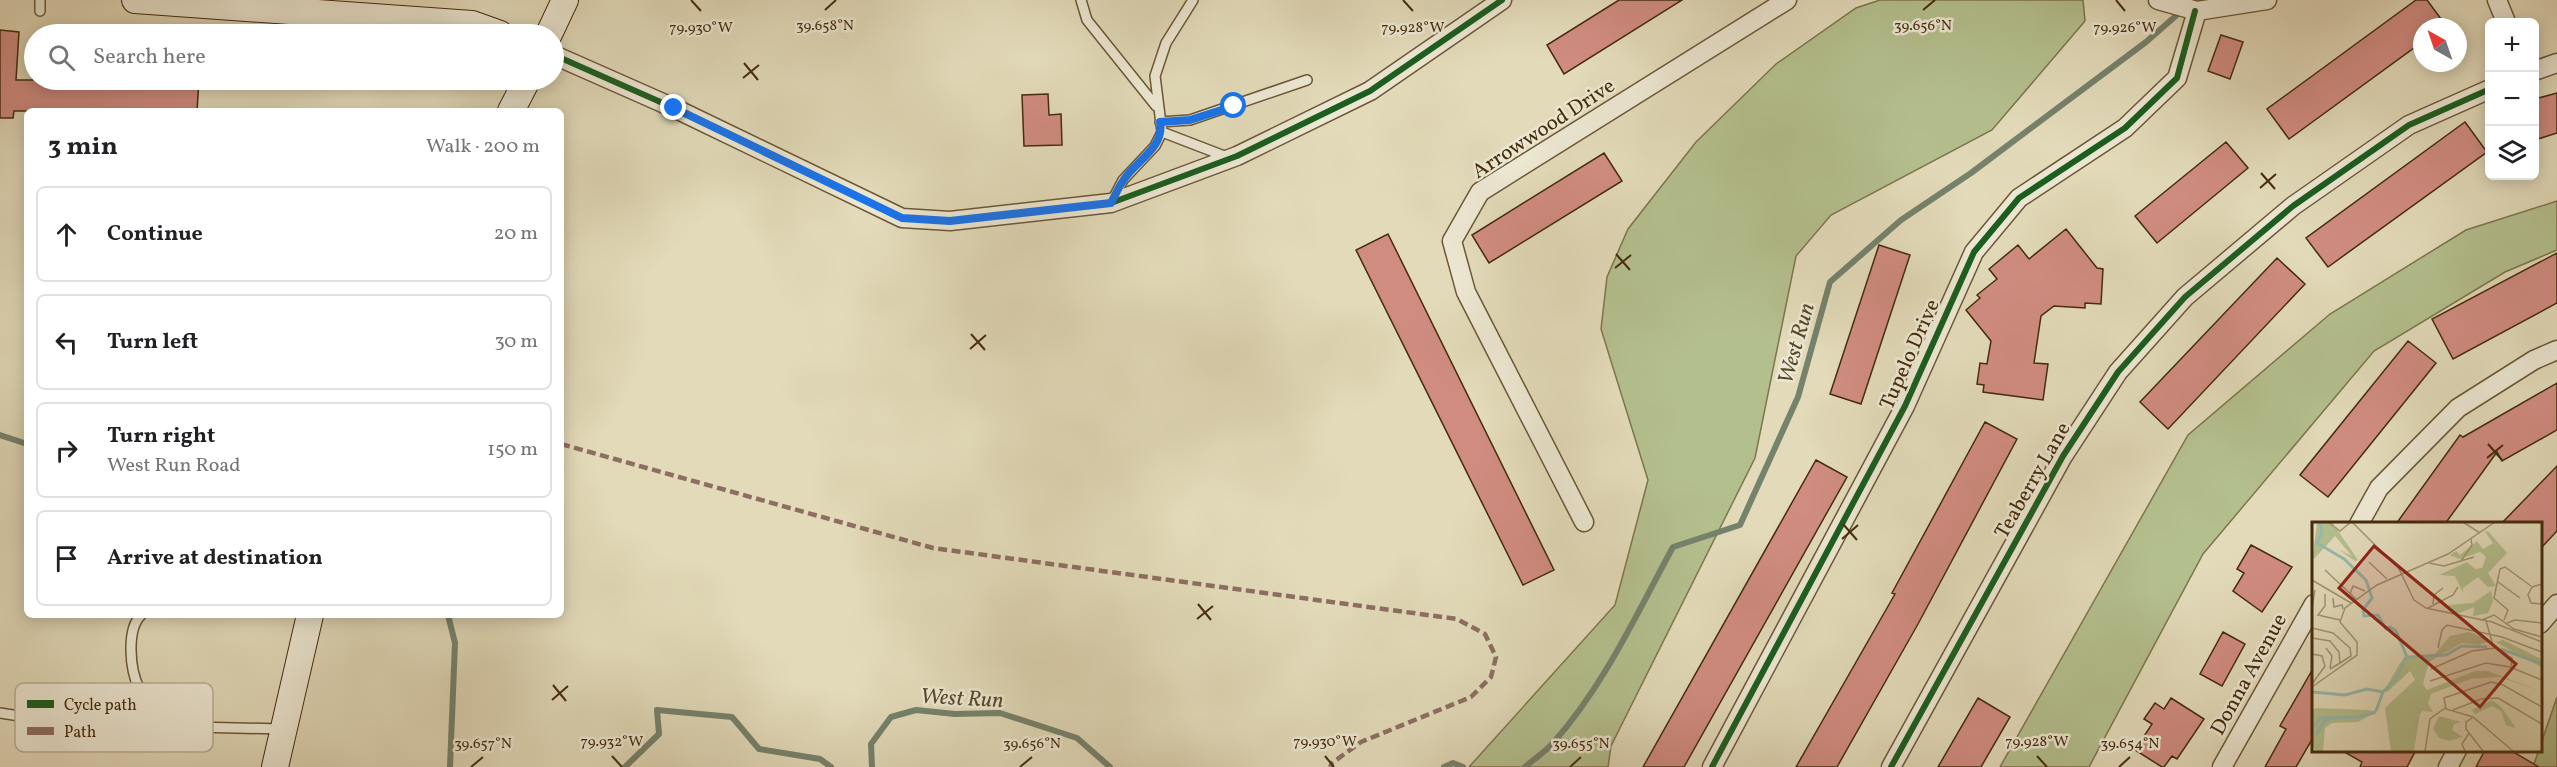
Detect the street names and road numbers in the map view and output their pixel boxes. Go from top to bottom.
street label: Arrowwood Drive [1467,72,1621,186]
street label: Tupelo Drive [1873,295,1948,414]
street label: Teaberry Lane [1988,417,2078,544]
street label: Donna Avenue [2204,609,2295,741]

